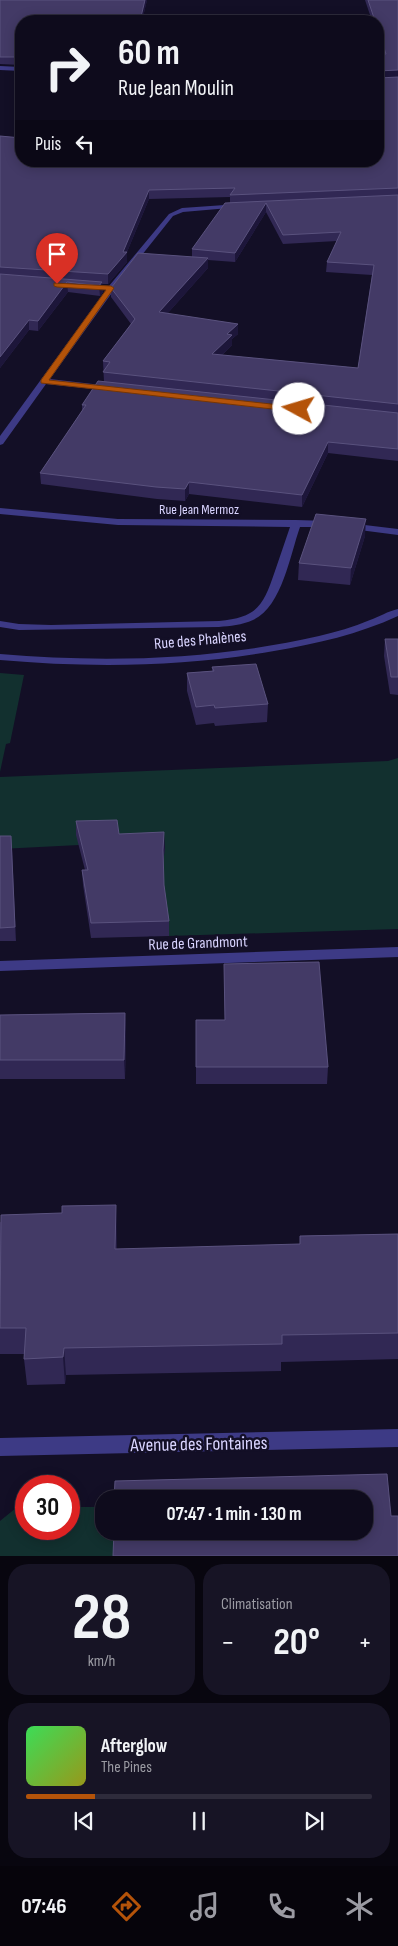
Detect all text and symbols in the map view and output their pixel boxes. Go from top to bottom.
text: 60 m [118,32,180,75]
icon: right [35,35,100,100]
text: Rue Jean Moulin [118,75,234,102]
icon: left [71,130,99,158]
text: Puis [35,133,61,156]
pin [36,233,78,284]
icon: arrive [43,240,71,268]
position arrow [272,382,324,434]
street label: Rue Jean Mermoz [159,501,239,518]
street label: Rue des Phalènes [153,627,247,654]
street label: Rue de Grandmont [148,932,248,955]
street label: Avenue des Fontaines [129,1432,268,1457]
speed limit sign: 30 [15,1475,80,1540]
text: 07:47 · 1 min · 130 m [166,1503,302,1526]
text: 28 [72,1580,131,1658]
text: Climatisation [221,1595,293,1614]
text: 20° [273,1620,320,1665]
text: − [221,1626,235,1659]
text: + [358,1626,372,1659]
text: km/h [88,1652,115,1671]
text: Afterglow [101,1735,167,1758]
text: The Pines [101,1758,152,1777]
icon: previous [70,1807,98,1835]
icon: pause [185,1807,213,1835]
icon: next [300,1807,328,1835]
icon: directions [109,1889,144,1924]
icon: music [187,1889,222,1924]
icon: phone [264,1889,299,1924]
icon: climate [342,1889,377,1924]
text: 07:46 [21,1893,67,1920]

